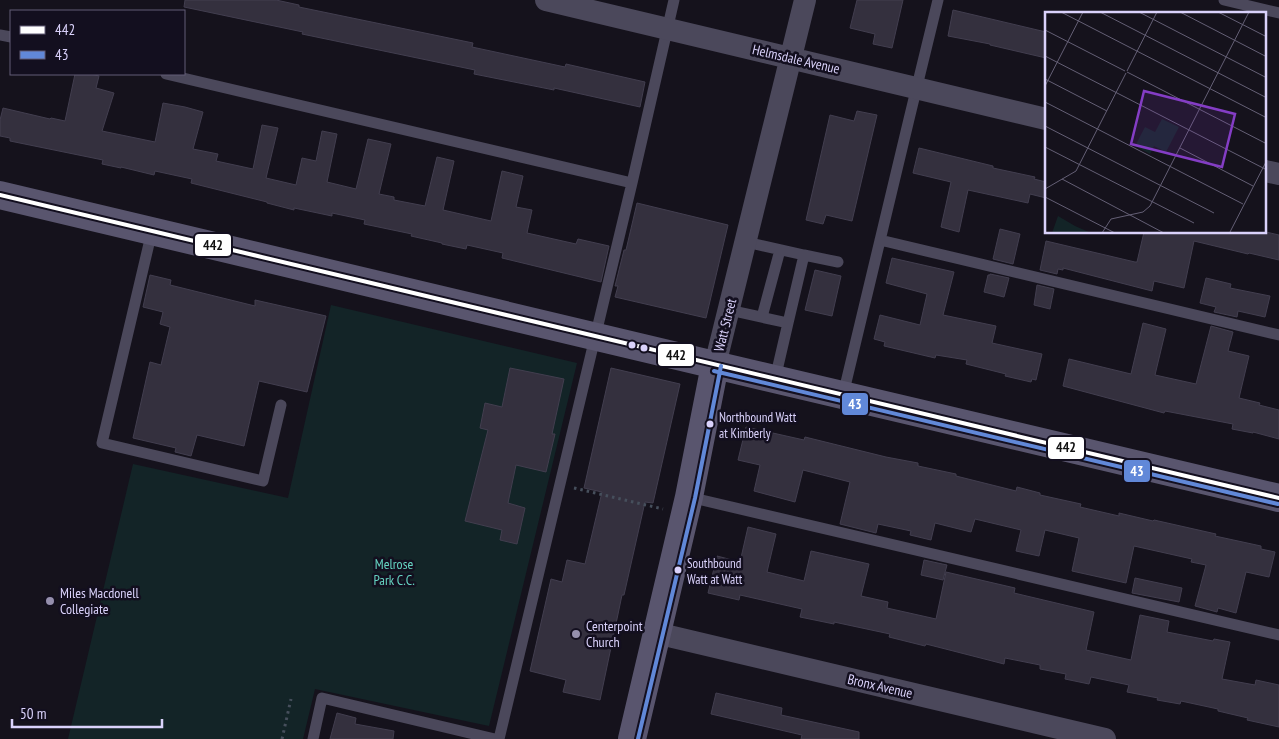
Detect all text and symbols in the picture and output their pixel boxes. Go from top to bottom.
legend [10,10,185,75]
inset map [1045,12,1266,234]
text: 442 [55,20,75,39]
street label: Helmsdale Avenue [751,40,842,78]
text: 43 [55,45,69,64]
line badge: 442 [194,233,232,257]
text: 442 [203,236,223,254]
street label: Watt Street [710,296,740,353]
unlabelled marker [627,340,637,350]
unlabelled marker [639,343,649,353]
line badge: 442 [657,343,695,367]
text: 442 [666,346,686,364]
line badge: 43 [841,392,869,416]
text: 43 [848,395,862,413]
place label: Northbound Watt at Kimberly [719,409,797,442]
marker: Northbound Watt at Kimberly [705,419,715,429]
line badge: 442 [1047,436,1085,460]
text: 442 [1056,438,1076,456]
line badge: 43 [1123,459,1151,483]
text: 43 [1130,462,1144,480]
park label: Melrose Park C.C. [373,555,415,589]
place label: Southbound Watt at Watt [687,555,743,588]
marker: Southbound Watt at Watt [673,565,683,575]
place label: Miles Macdonell Collegiate [60,584,140,618]
marker: Miles Macdonell Collegiate [44,595,56,607]
place label: Centerpoint Church [586,617,643,651]
marker: Centerpoint Church [570,628,582,640]
street label: Bronx Avenue [846,670,914,702]
scale bar [12,696,162,728]
text: 50 m [20,704,46,723]

